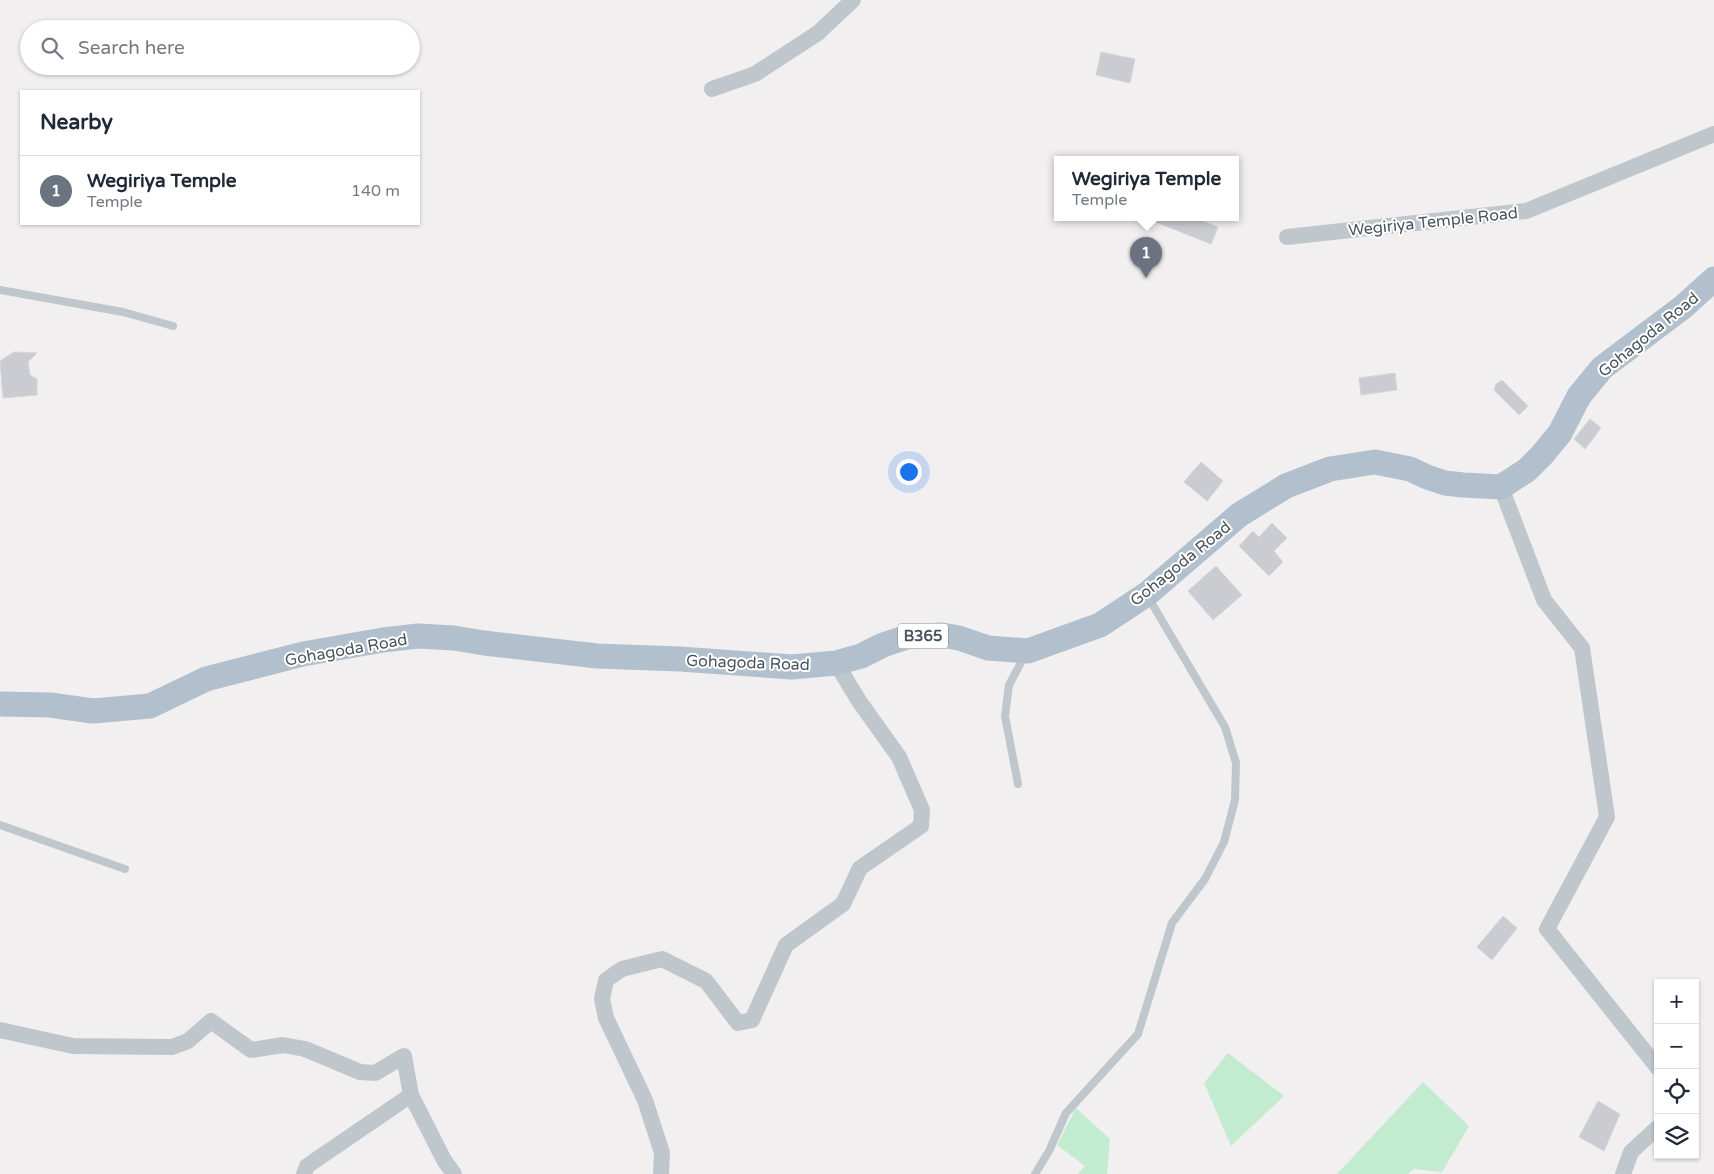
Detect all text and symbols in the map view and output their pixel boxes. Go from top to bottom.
search box [20,20,420,75]
icon: search [38,34,66,62]
text: Search here [78,37,185,59]
text: Nearby [40,110,113,135]
popup [1054,156,1239,221]
text: Wegiriya Temple [1072,168,1221,190]
text: Wegiriya Temple [87,170,237,192]
text: 1 [51,181,61,201]
text: 140 m [351,181,400,201]
text: Temple [1072,190,1127,210]
text: Temple [87,192,143,212]
street label: Wegiriya Temple Road [1347,203,1519,241]
pin: 1 [1130,237,1162,278]
street label: Gohagoda Road [1594,288,1703,382]
your location [896,459,922,485]
street label: Gohagoda Road [1126,517,1235,611]
road number: B365 [898,624,948,648]
street label: Gohagoda Road [283,629,409,671]
street label: Gohagoda Road [686,651,810,675]
map controls [1654,979,1699,1159]
button: + [1654,979,1699,1024]
button: − [1654,1024,1699,1069]
button: locate [1654,1069,1699,1114]
button: layers [1654,1114,1699,1159]

